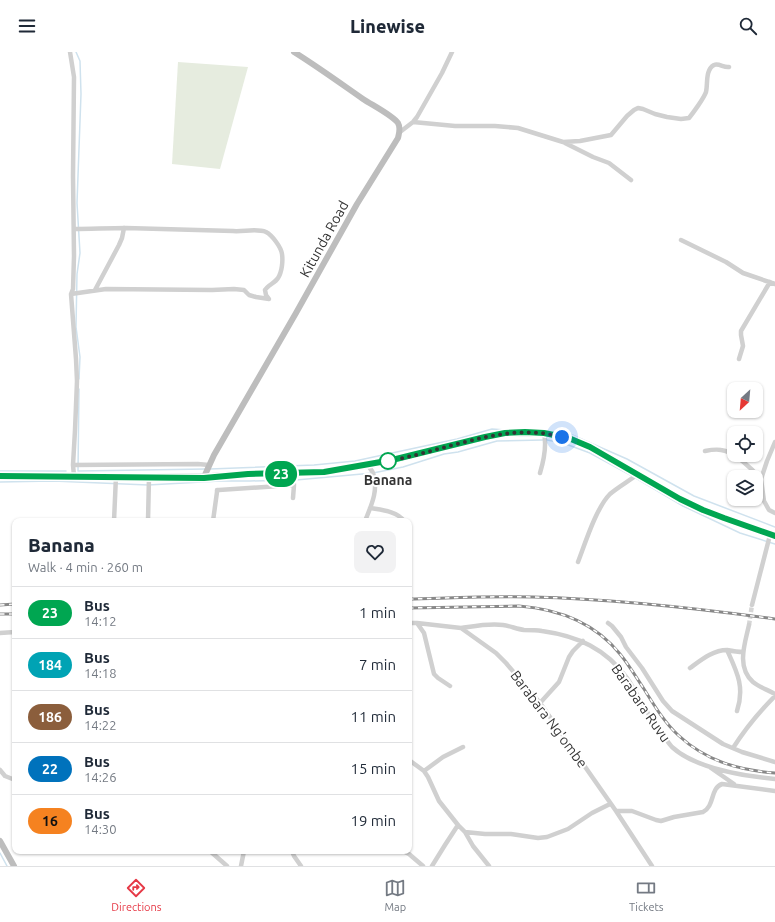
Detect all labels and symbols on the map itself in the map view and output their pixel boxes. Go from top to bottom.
street label: Kitunda Road [297,198,351,280]
north arrow [727,382,763,418]
your location [552,427,572,447]
marker: Banana [379,452,397,470]
line badge: 23 [263,461,299,487]
place label: Banana [364,472,412,488]
street label: Barabara Ruvu [608,661,674,745]
street label: Barabara Ng'ombe [507,667,591,771]

